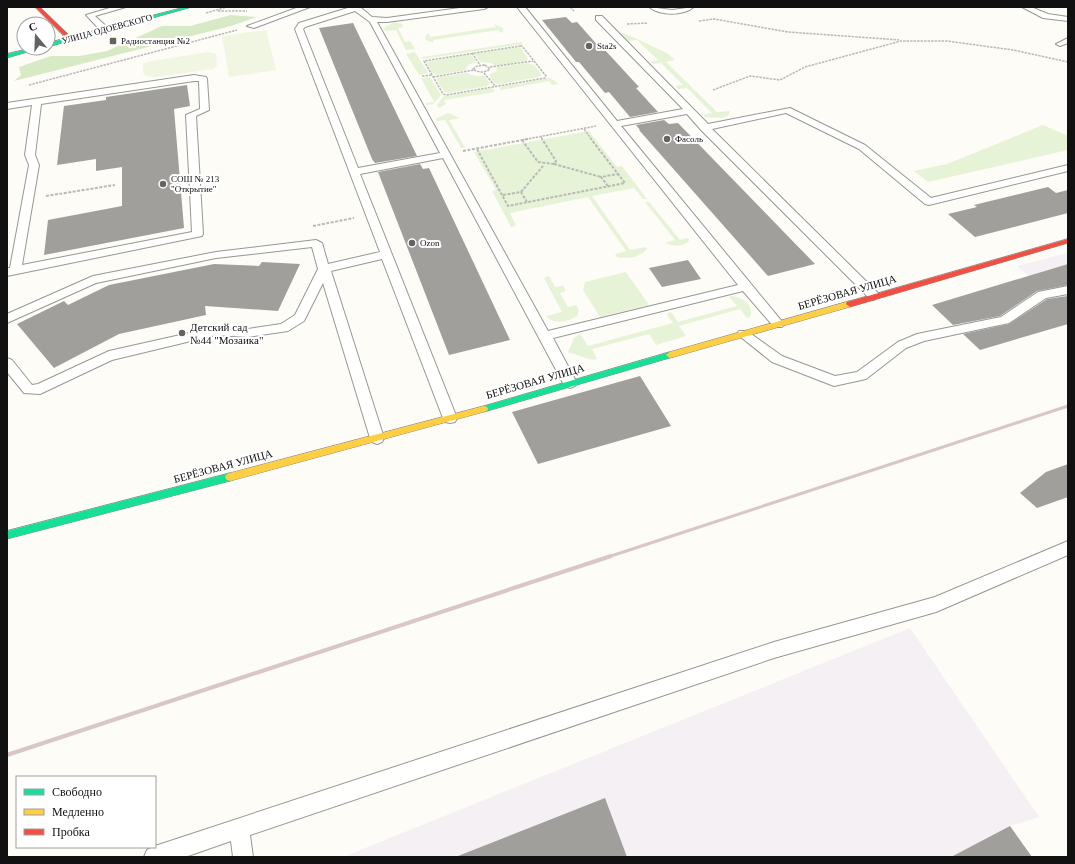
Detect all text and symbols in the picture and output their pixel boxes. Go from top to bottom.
street label: УЛИЦА ОДОЕВСКОГО [61,12,154,46]
north arrow [16,16,56,56]
text: С [27,20,39,34]
marker: Радиостанция №2 [108,36,118,46]
place label: Радиостанция №2 [121,36,190,46]
marker: Sta2s [584,41,594,51]
place label: Sta2s [597,41,617,51]
marker: Фасоль [662,134,672,144]
place label: Фасоль [675,134,703,144]
place label: СОШ № 213 "Открытие" [171,174,220,194]
marker: СОШ № 213 "Открытие" [158,179,168,189]
marker: Ozon [407,238,417,248]
place label: Ozon [420,238,440,248]
street label: БЕРЁЗОВАЯ УЛИЦА [796,272,898,312]
place label: Детский сад №44 "Мозаика" [190,321,263,346]
marker: Детский сад №44 "Мозаика" [177,328,187,338]
street label: БЕРЁЗОВАЯ УЛИЦА [484,361,586,401]
street label: БЕРЁЗОВАЯ УЛИЦА [172,447,274,485]
legend [16,776,156,848]
text: Свободно [52,785,102,799]
text: Медленно [52,805,104,819]
text: Пробка [52,825,90,839]

